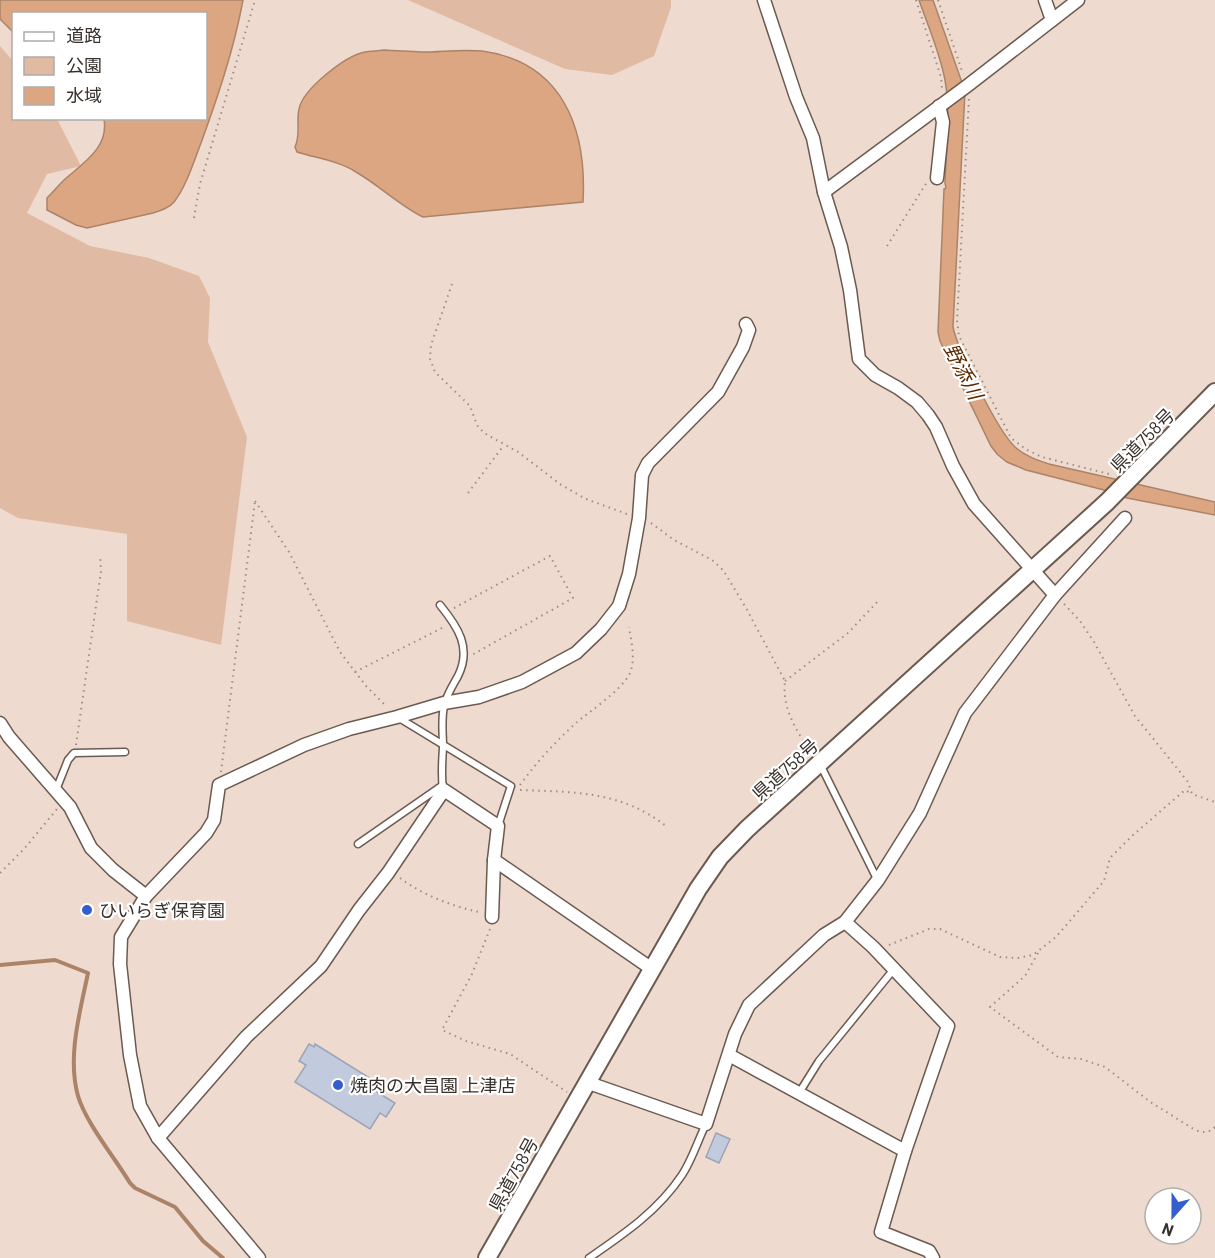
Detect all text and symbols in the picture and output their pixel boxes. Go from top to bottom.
legend [12,12,207,120]
text: 道路 [66,24,102,46]
text: 公園 [66,54,102,76]
text: 水域 [66,84,102,106]
water label: 野添川 [940,339,989,405]
street label: 県道758号 [1106,404,1178,476]
street label: 県道758号 [747,734,823,804]
place label: ひいらぎ保育園 [99,899,225,921]
marker: ひいらぎ保育園 [80,903,94,917]
place label: 焼肉の大昌園 上津店 [350,1074,516,1096]
marker: 焼肉の大昌園 上津店 [331,1078,345,1092]
street label: 県道758号 [484,1133,542,1215]
north arrow [1143,1186,1203,1246]
text: N [1159,1220,1176,1241]

